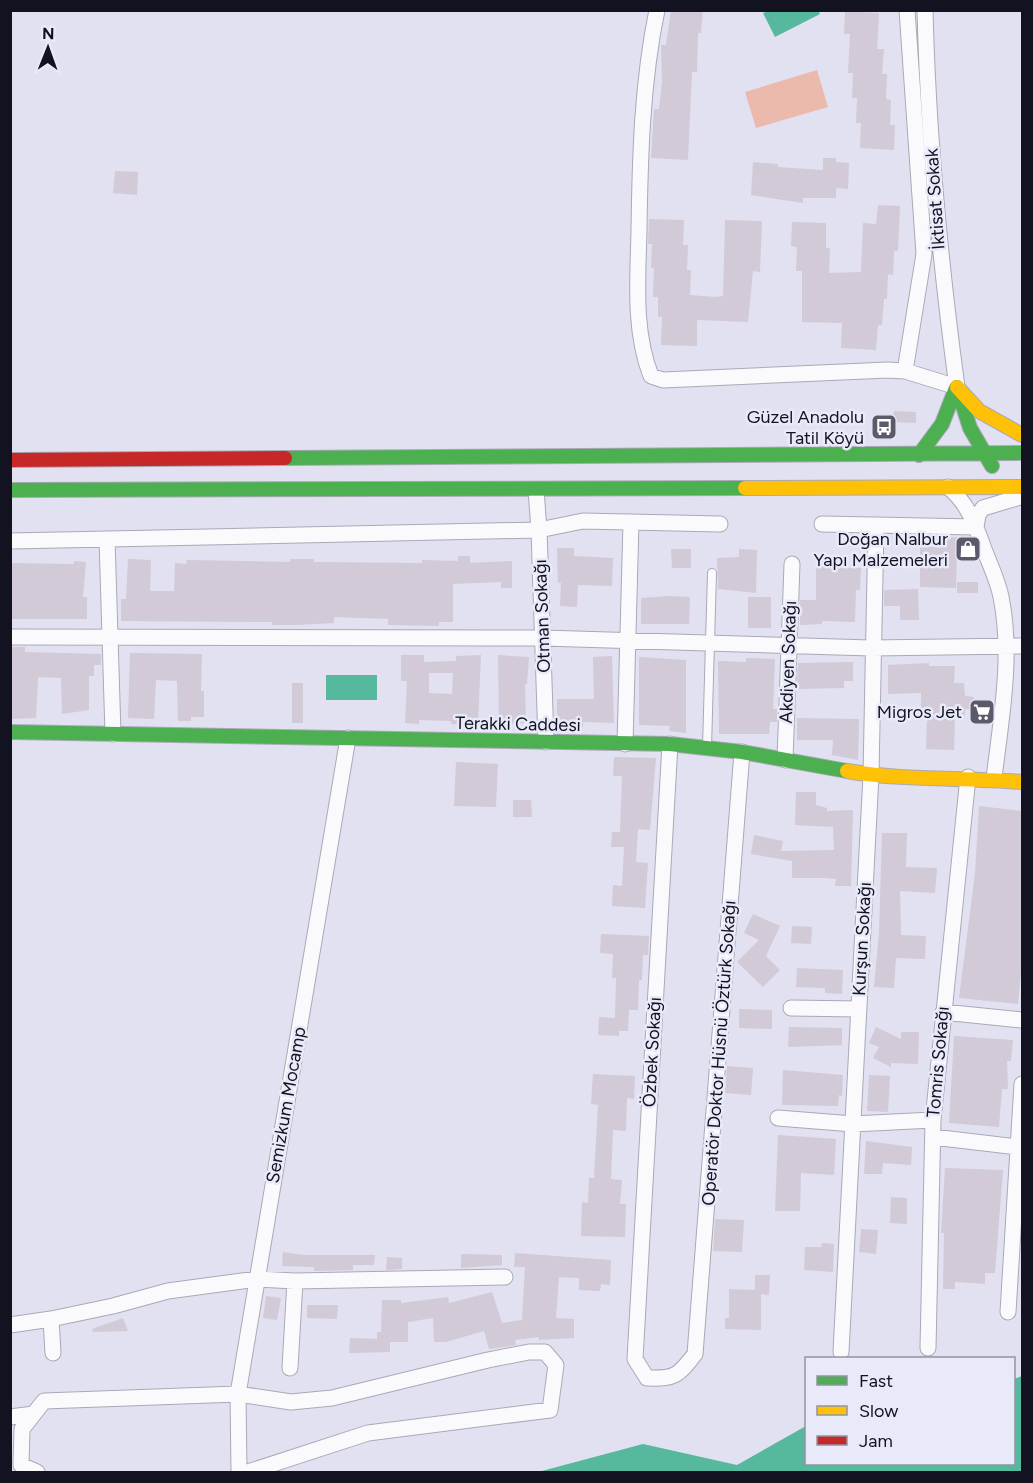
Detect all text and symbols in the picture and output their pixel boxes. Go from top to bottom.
north arrow [18,18,78,78]
text: N [42,24,55,43]
street label: İktisat Sokak [920,147,950,250]
place label: Güzel Anadolu Tatil Köyü [747,406,864,449]
bus stop icon: Güzel Anadolu Tatil Köyü [869,412,899,442]
place label: Doğan Nalbur Yapı Malzemeleri [814,528,948,571]
shop icon: Doğan Nalbur Yapı Malzemeleri [953,534,983,564]
street label: Otman Sokağı [529,559,555,673]
street label: Akdiyen Sokağı [775,600,801,724]
supermarket icon: Migros Jet [967,697,997,727]
place label: Migros Jet [877,701,962,723]
street label: Terakki Caddesi [455,712,581,736]
street label: Kurşun Sokağı [848,881,876,997]
street label: Operatör Doktor Hüsnü Öztürk Sokağı [697,900,741,1206]
street label: Özbek Sokağı [638,996,666,1108]
street label: Tomris Sokağı [922,1005,954,1119]
street label: Semizkum Mocamp [261,1025,311,1185]
legend [805,1357,1015,1465]
text: Fast [859,1370,893,1392]
text: Slow [859,1400,898,1422]
text: Jam [859,1430,893,1452]

